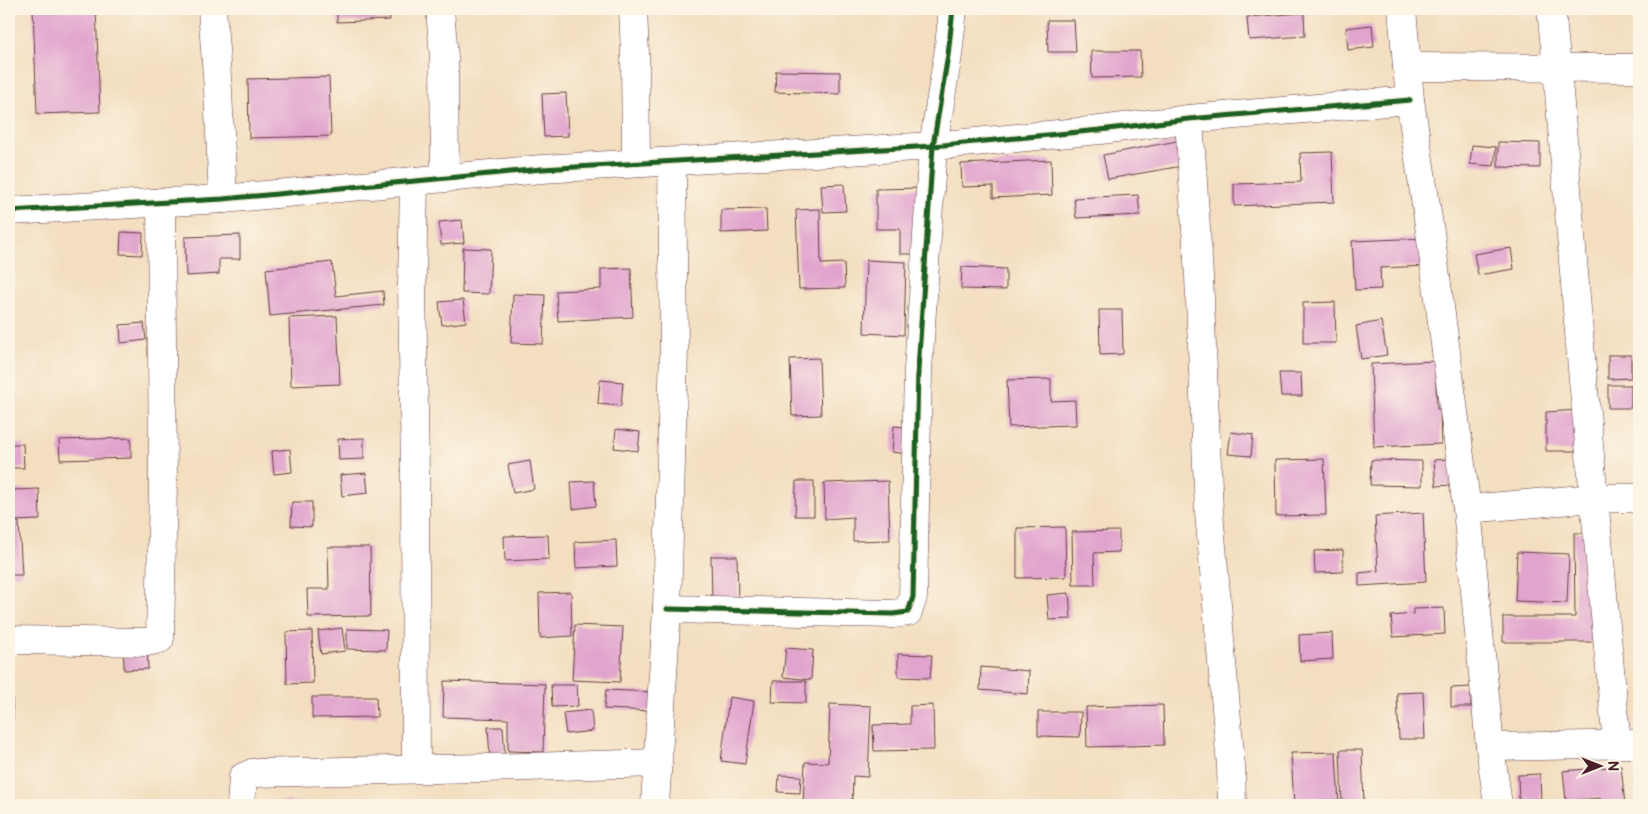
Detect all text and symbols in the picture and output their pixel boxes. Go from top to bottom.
north arrow [1576,742,1626,792]
text: N [1604,761,1621,771]

